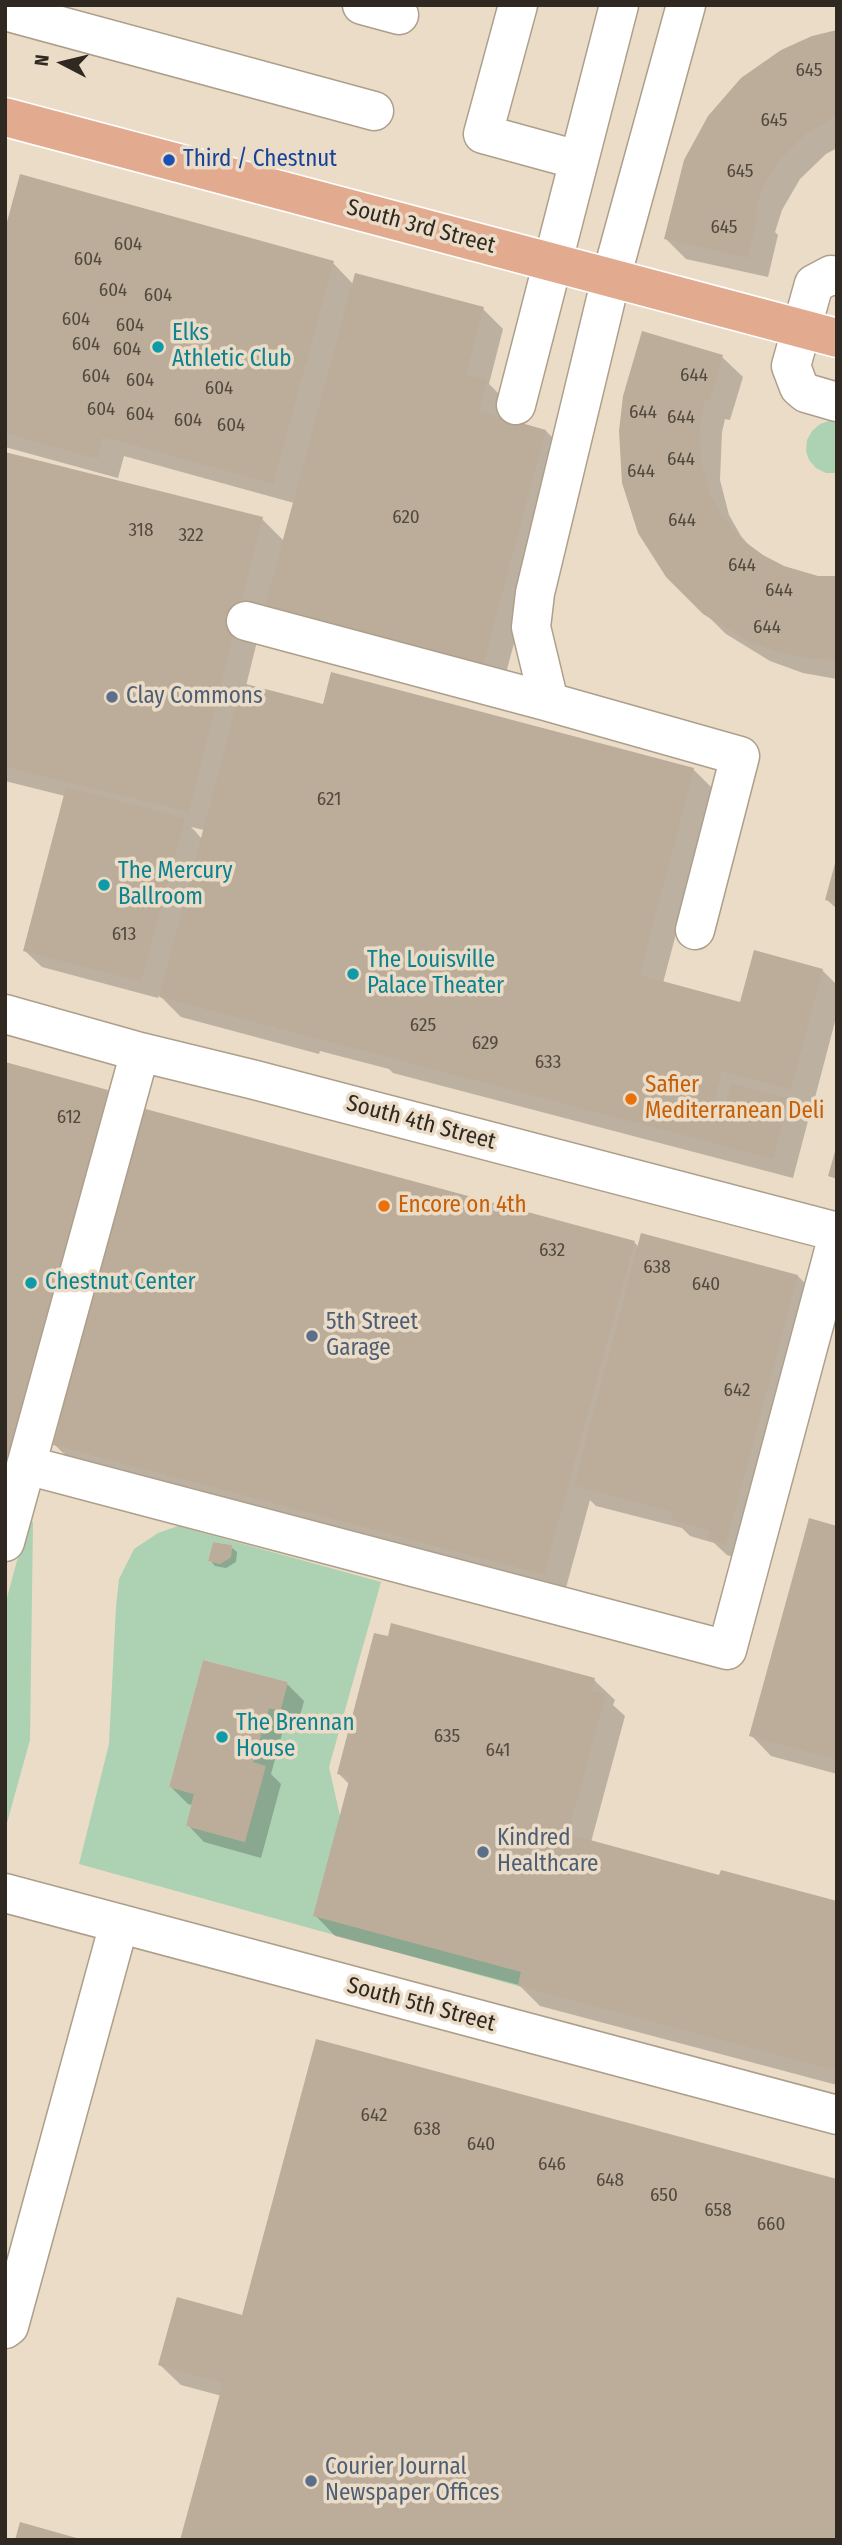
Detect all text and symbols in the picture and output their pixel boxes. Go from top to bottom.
north arrow [28,28,98,98]
text: N [30,53,54,67]
house number: 645 [795,60,823,82]
house number: 645 [760,110,788,132]
place label: Third / Chestnut [183,146,337,174]
marker: Third / Chestnut [161,152,177,168]
house number: 645 [726,161,754,183]
street label: South 3rd Street [344,194,498,260]
house number: 645 [710,217,738,239]
house number: 604 [114,234,142,256]
house number: 604 [74,249,102,271]
house number: 604 [99,280,127,302]
house number: 604 [144,285,172,307]
house number: 604 [62,309,90,331]
house number: 604 [116,315,144,337]
place label: Elks Athletic Club [172,320,291,374]
house number: 604 [72,334,100,356]
house number: 604 [113,339,141,361]
marker: Elks Athletic Club [150,339,166,355]
house number: 644 [680,365,708,387]
house number: 604 [82,366,110,388]
house number: 604 [126,370,154,392]
house number: 604 [205,378,233,400]
house number: 604 [87,399,115,421]
house number: 644 [629,402,657,424]
house number: 604 [126,404,154,426]
house number: 644 [667,407,695,429]
house number: 604 [174,410,202,432]
house number: 604 [217,415,245,437]
house number: 644 [667,449,695,471]
house number: 644 [627,461,655,483]
house number: 620 [392,507,420,529]
house number: 644 [668,510,696,532]
house number: 318 [128,520,154,542]
house number: 322 [178,525,204,547]
house number: 644 [728,555,756,577]
house number: 644 [765,580,793,602]
house number: 644 [753,617,781,639]
place label: Clay Commons [126,683,263,711]
marker: Clay Commons [104,689,120,705]
house number: 621 [317,789,341,811]
place label: The Mercury Ballroom [118,858,233,912]
marker: The Mercury Ballroom [96,877,112,893]
house number: 613 [112,924,136,946]
place label: The Louisville Palace Theater [367,947,504,1001]
marker: The Louisville Palace Theater [345,966,361,982]
house number: 625 [410,1015,436,1037]
house number: 629 [472,1033,498,1055]
house number: 633 [535,1052,561,1074]
place label: Safier Mediterranean Deli [645,1072,825,1126]
street label: South 4th Street [343,1090,499,1156]
marker: Safier Mediterranean Deli [623,1091,639,1107]
house number: 612 [57,1107,81,1129]
place label: Encore on 4th [398,1192,527,1220]
marker: Encore on 4th [376,1198,392,1214]
house number: 632 [539,1240,565,1262]
house number: 638 [643,1257,671,1279]
place label: Chestnut Center [45,1269,196,1297]
house number: 640 [692,1274,720,1296]
marker: Chestnut Center [23,1275,39,1291]
place label: 5th Street Garage [326,1309,418,1363]
marker: 5th Street Garage [304,1328,320,1344]
house number: 642 [724,1380,750,1402]
place label: The Brennan House [236,1710,354,1764]
house number: 635 [434,1726,460,1748]
marker: The Brennan House [214,1729,230,1745]
house number: 641 [485,1740,511,1762]
place label: Kindred Healthcare [497,1825,598,1879]
marker: Kindred Healthcare [475,1844,491,1860]
street label: South 5th Street [344,1972,498,2038]
house number: 642 [361,2105,387,2127]
house number: 638 [413,2119,441,2141]
house number: 640 [467,2134,495,2156]
house number: 646 [538,2154,566,2176]
house number: 648 [596,2170,624,2192]
house number: 650 [650,2185,678,2207]
house number: 658 [704,2200,732,2222]
house number: 660 [757,2214,785,2236]
place label: Courier Journal Newspaper Offices [325,2454,500,2508]
marker: Courier Journal Newspaper Offices [303,2473,319,2489]

